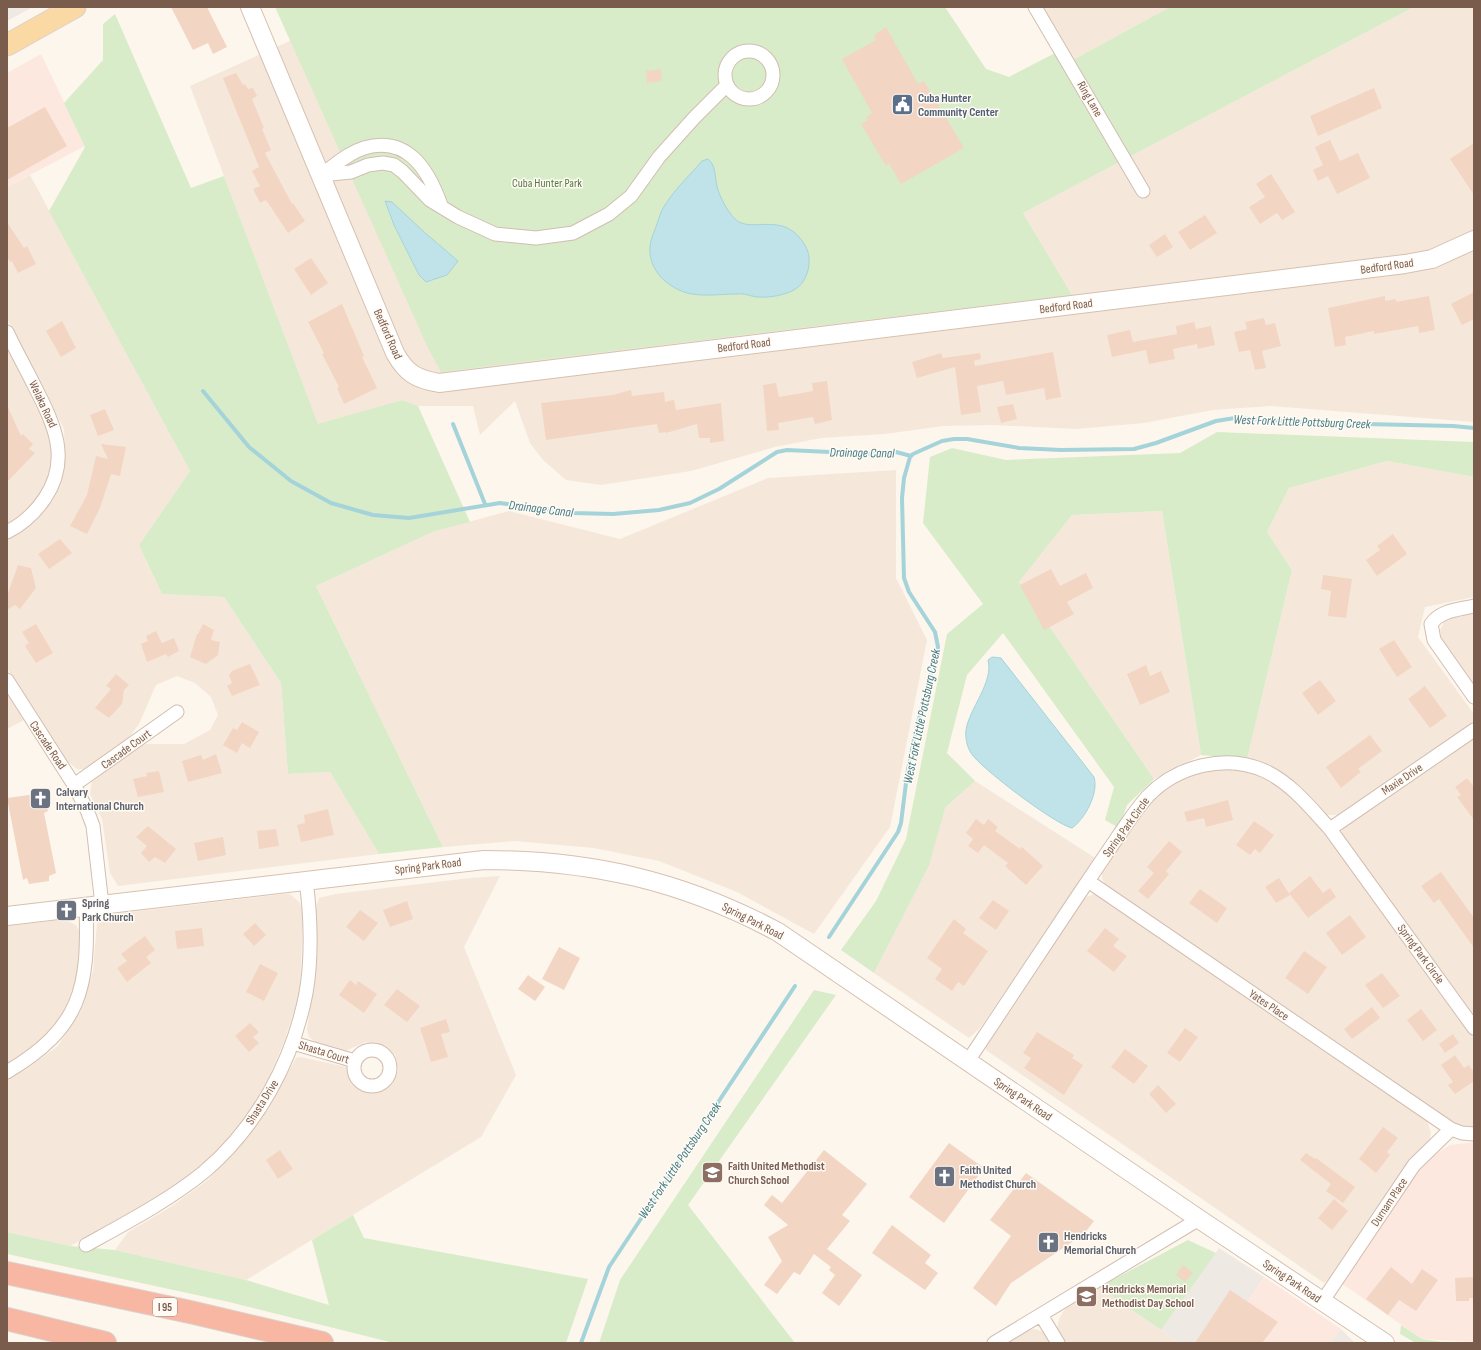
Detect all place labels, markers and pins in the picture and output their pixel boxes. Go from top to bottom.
place label: Cuba Hunter Community Center [918,91,999,120]
public building icon: Cuba Hunter Community Center [890,92,916,118]
place label: Calvary International Church [56,785,144,814]
church icon: Calvary International Church [28,786,54,812]
place label: Spring Park Church [82,896,134,925]
church icon: Spring Park Church [54,897,80,923]
place label: Faith United Methodist Church School [728,1159,825,1188]
school or university icon: Faith United Methodist Church School [699,1160,725,1186]
place label: Faith United Methodist Church [960,1163,1036,1192]
church icon: Faith United Methodist Church [932,1164,958,1190]
place label: Hendricks Memorial Church [1064,1229,1136,1258]
church icon: Hendricks Memorial Church [1036,1230,1062,1256]
place label: Hendricks Memorial Methodist Day School [1102,1282,1194,1311]
school or university icon: Hendricks Memorial Methodist Day School [1073,1283,1099,1309]

